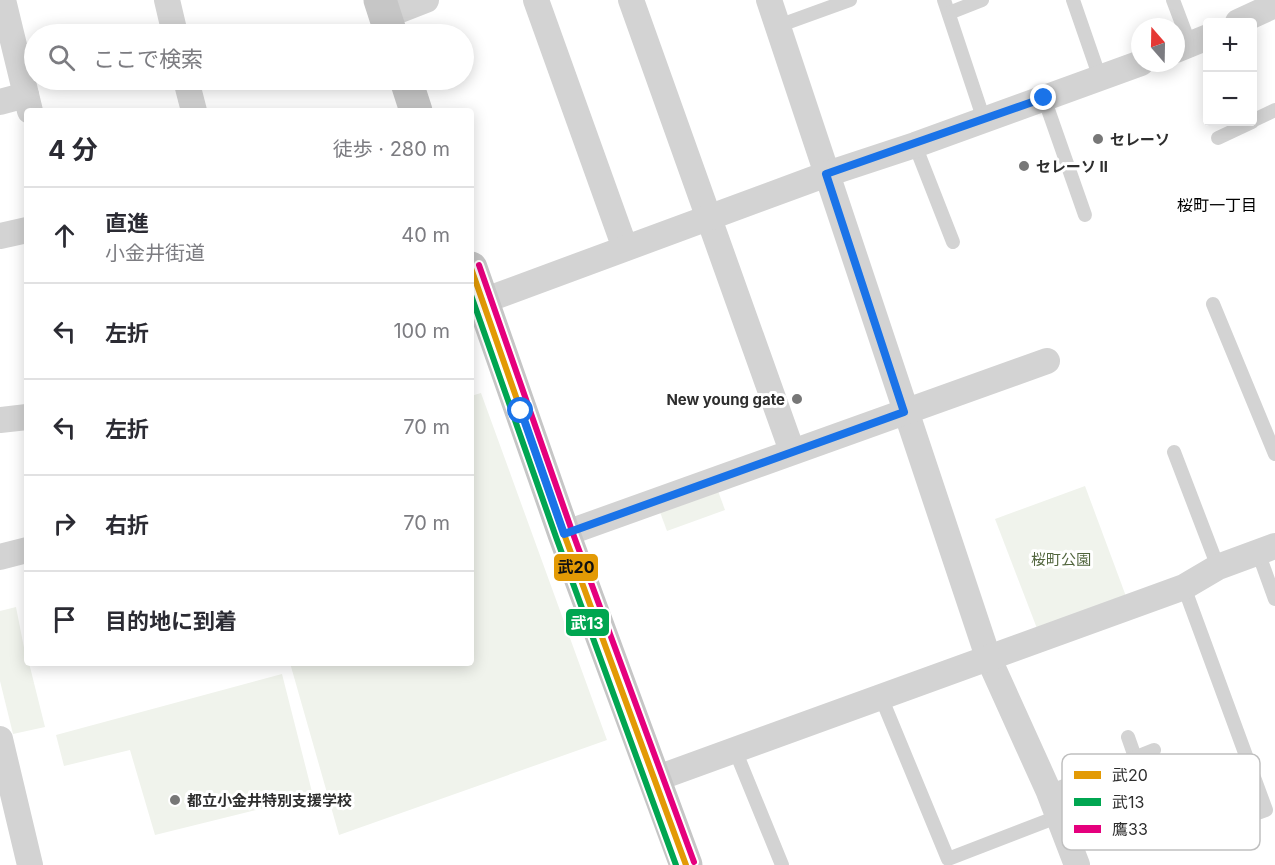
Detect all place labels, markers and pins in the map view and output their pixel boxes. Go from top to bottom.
place label: セレーソ [1110,130,1170,149]
marker: セレーソ [1091,132,1105,146]
place label: セレーソ Ⅱ [1036,157,1108,176]
marker: セレーソ Ⅱ [1017,159,1031,173]
place label: New young gate [666,390,785,409]
marker: New young gate [790,392,804,406]
place label: 都立小金井特別支援学校 [187,791,352,810]
marker: 都立小金井特別支援学校 [168,793,182,807]

